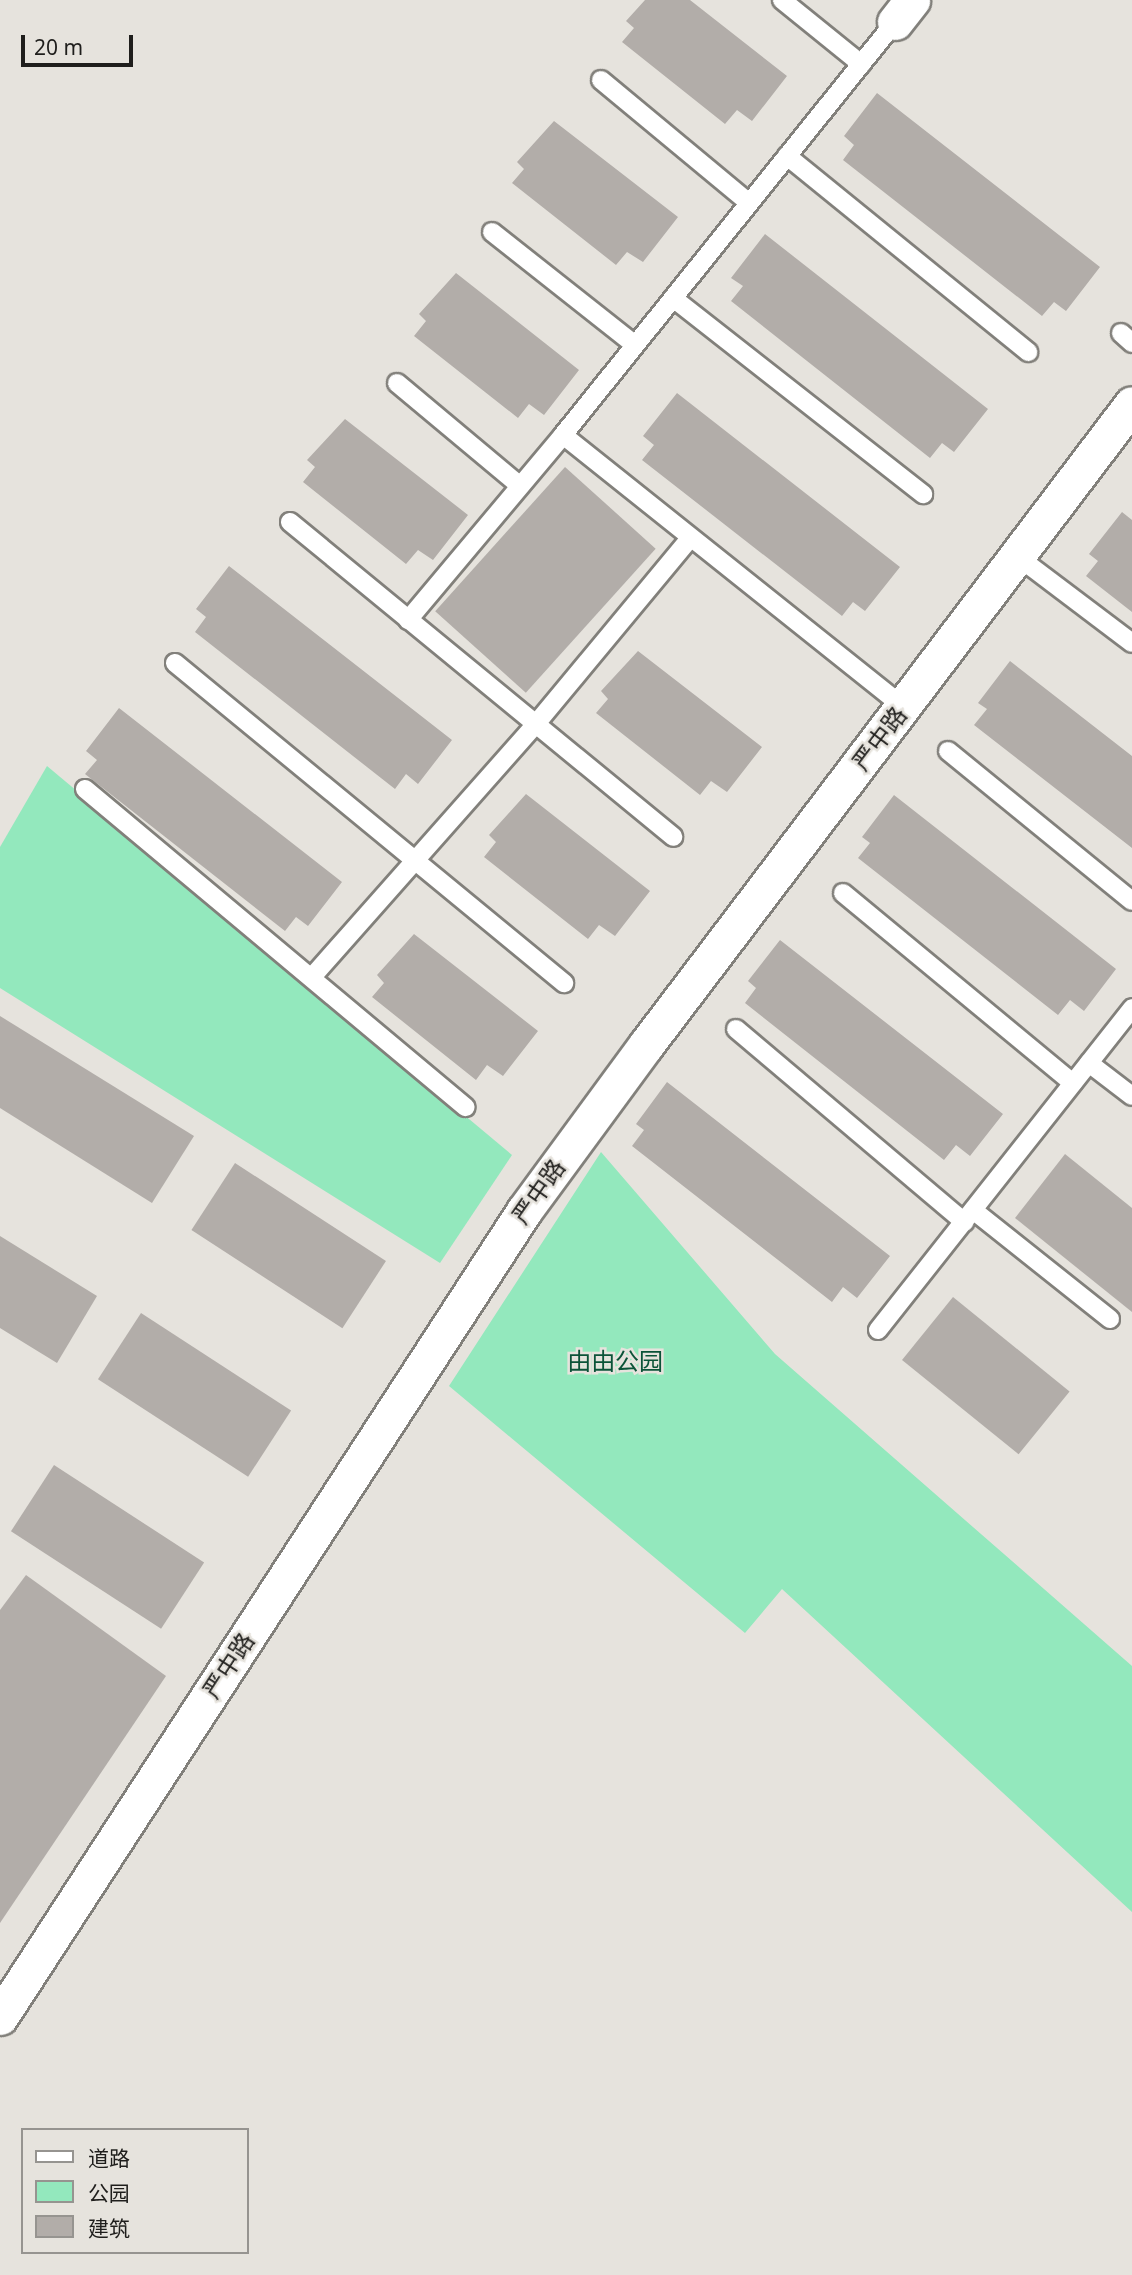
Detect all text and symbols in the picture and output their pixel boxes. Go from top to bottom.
scale bar [24,21,136,65]
text: 20 m [34,33,83,61]
street label: 严中路 [846,701,912,775]
street label: 严中路 [506,1153,570,1229]
park label: 由由公园 [567,1347,663,1375]
street label: 严中路 [196,1627,260,1703]
legend [21,2128,248,2254]
text: 道路 [88,2144,130,2172]
text: 公园 [88,2179,130,2207]
text: 建筑 [88,2214,130,2242]

